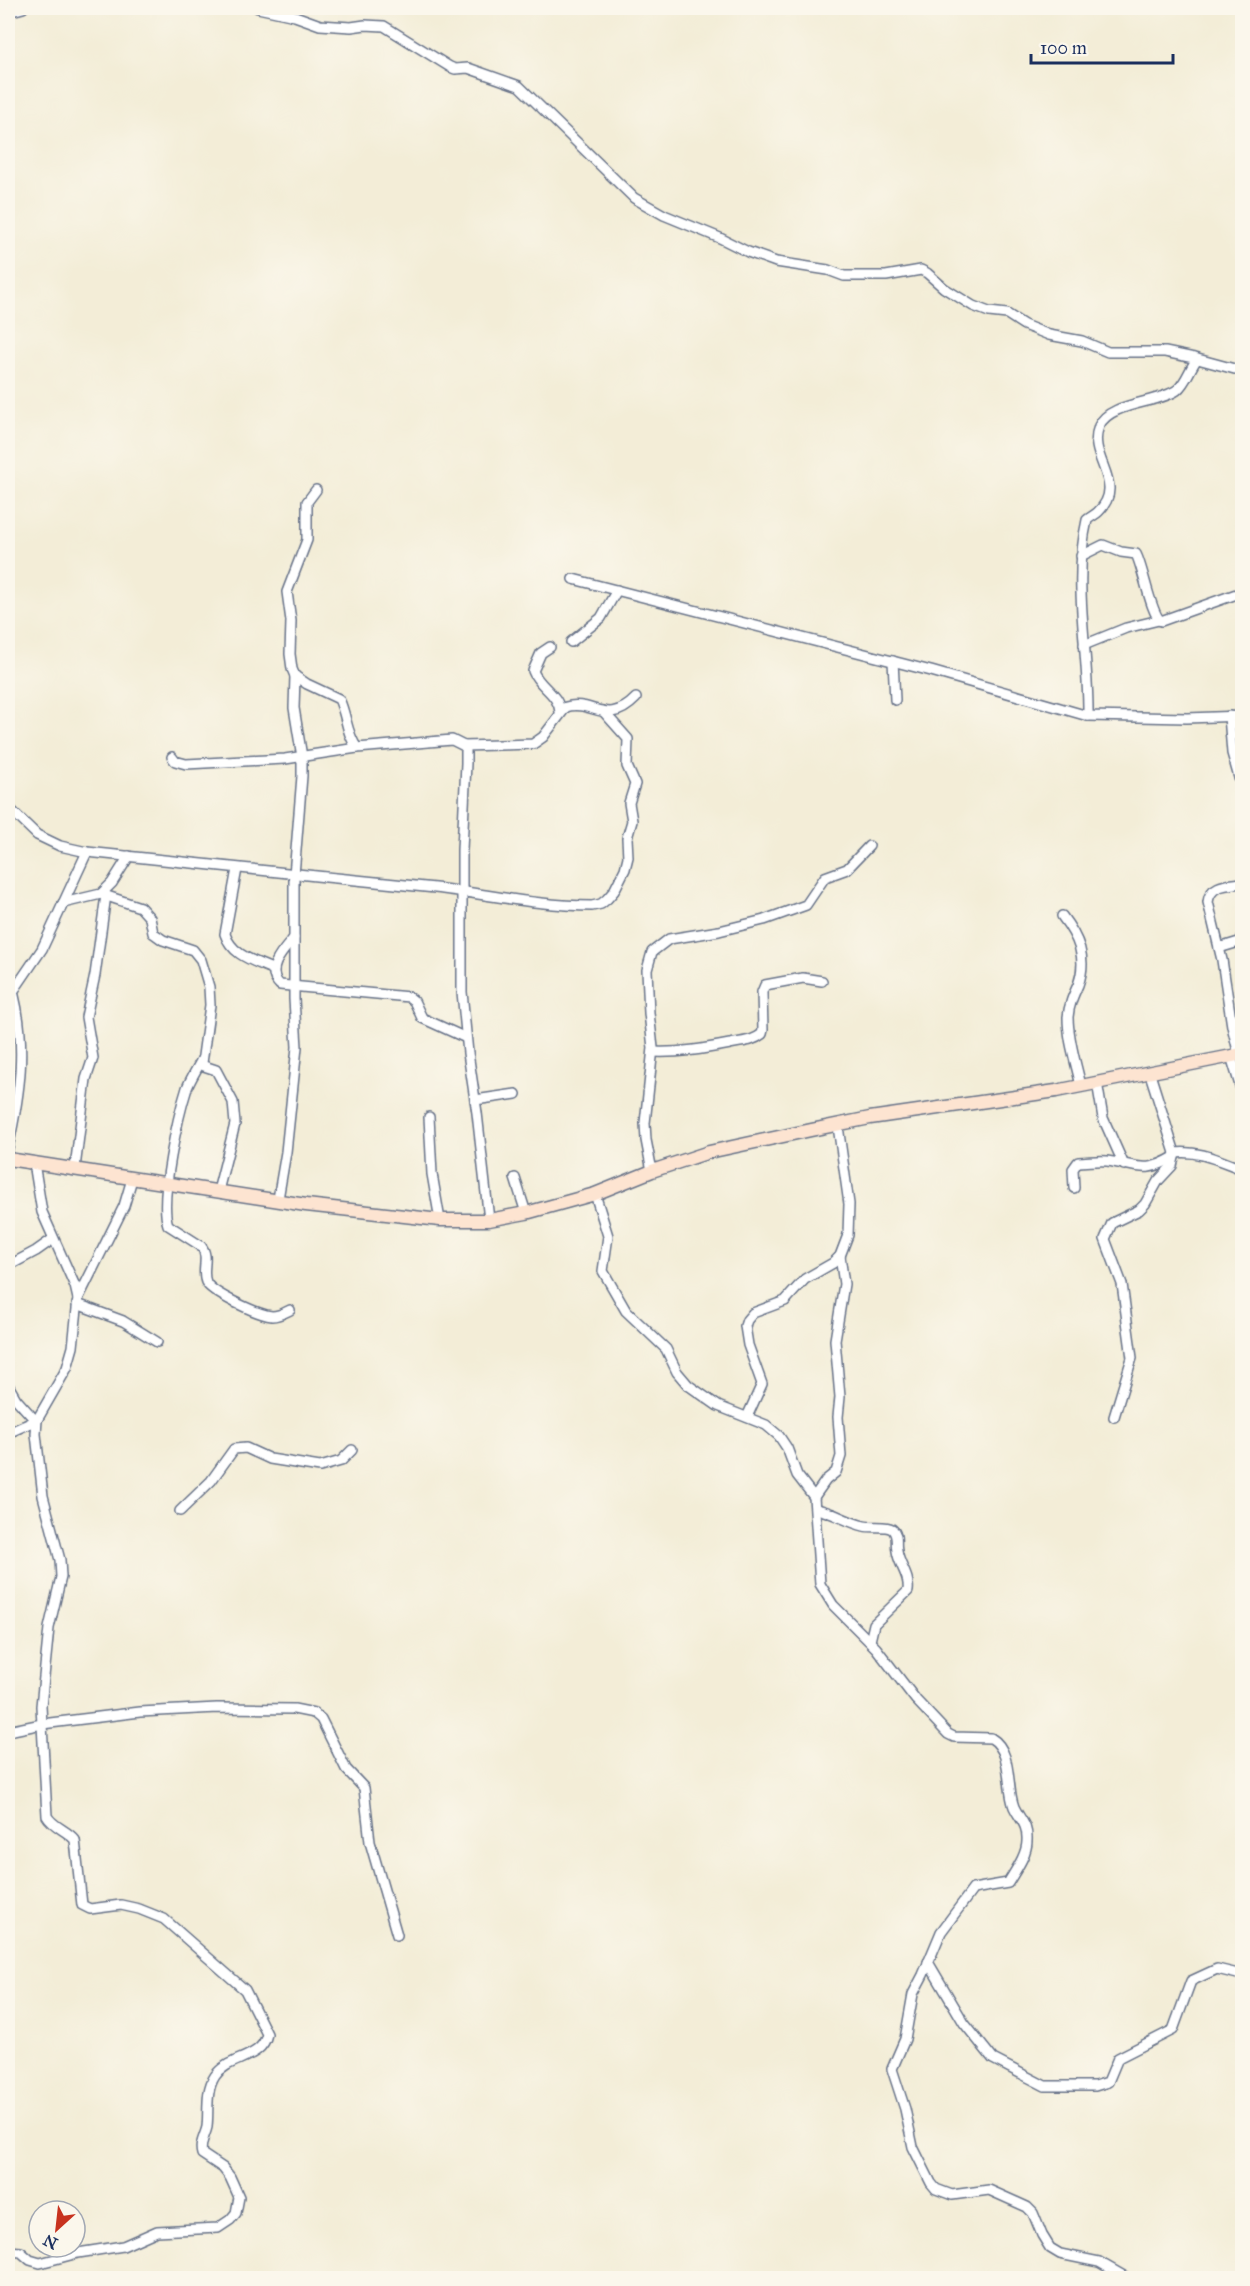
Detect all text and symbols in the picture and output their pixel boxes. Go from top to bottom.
scale bar [1031,27,1174,65]
text: 100 m [1040,37,1087,59]
north arrow [27,2199,87,2259]
text: N [40,2230,61,2253]

